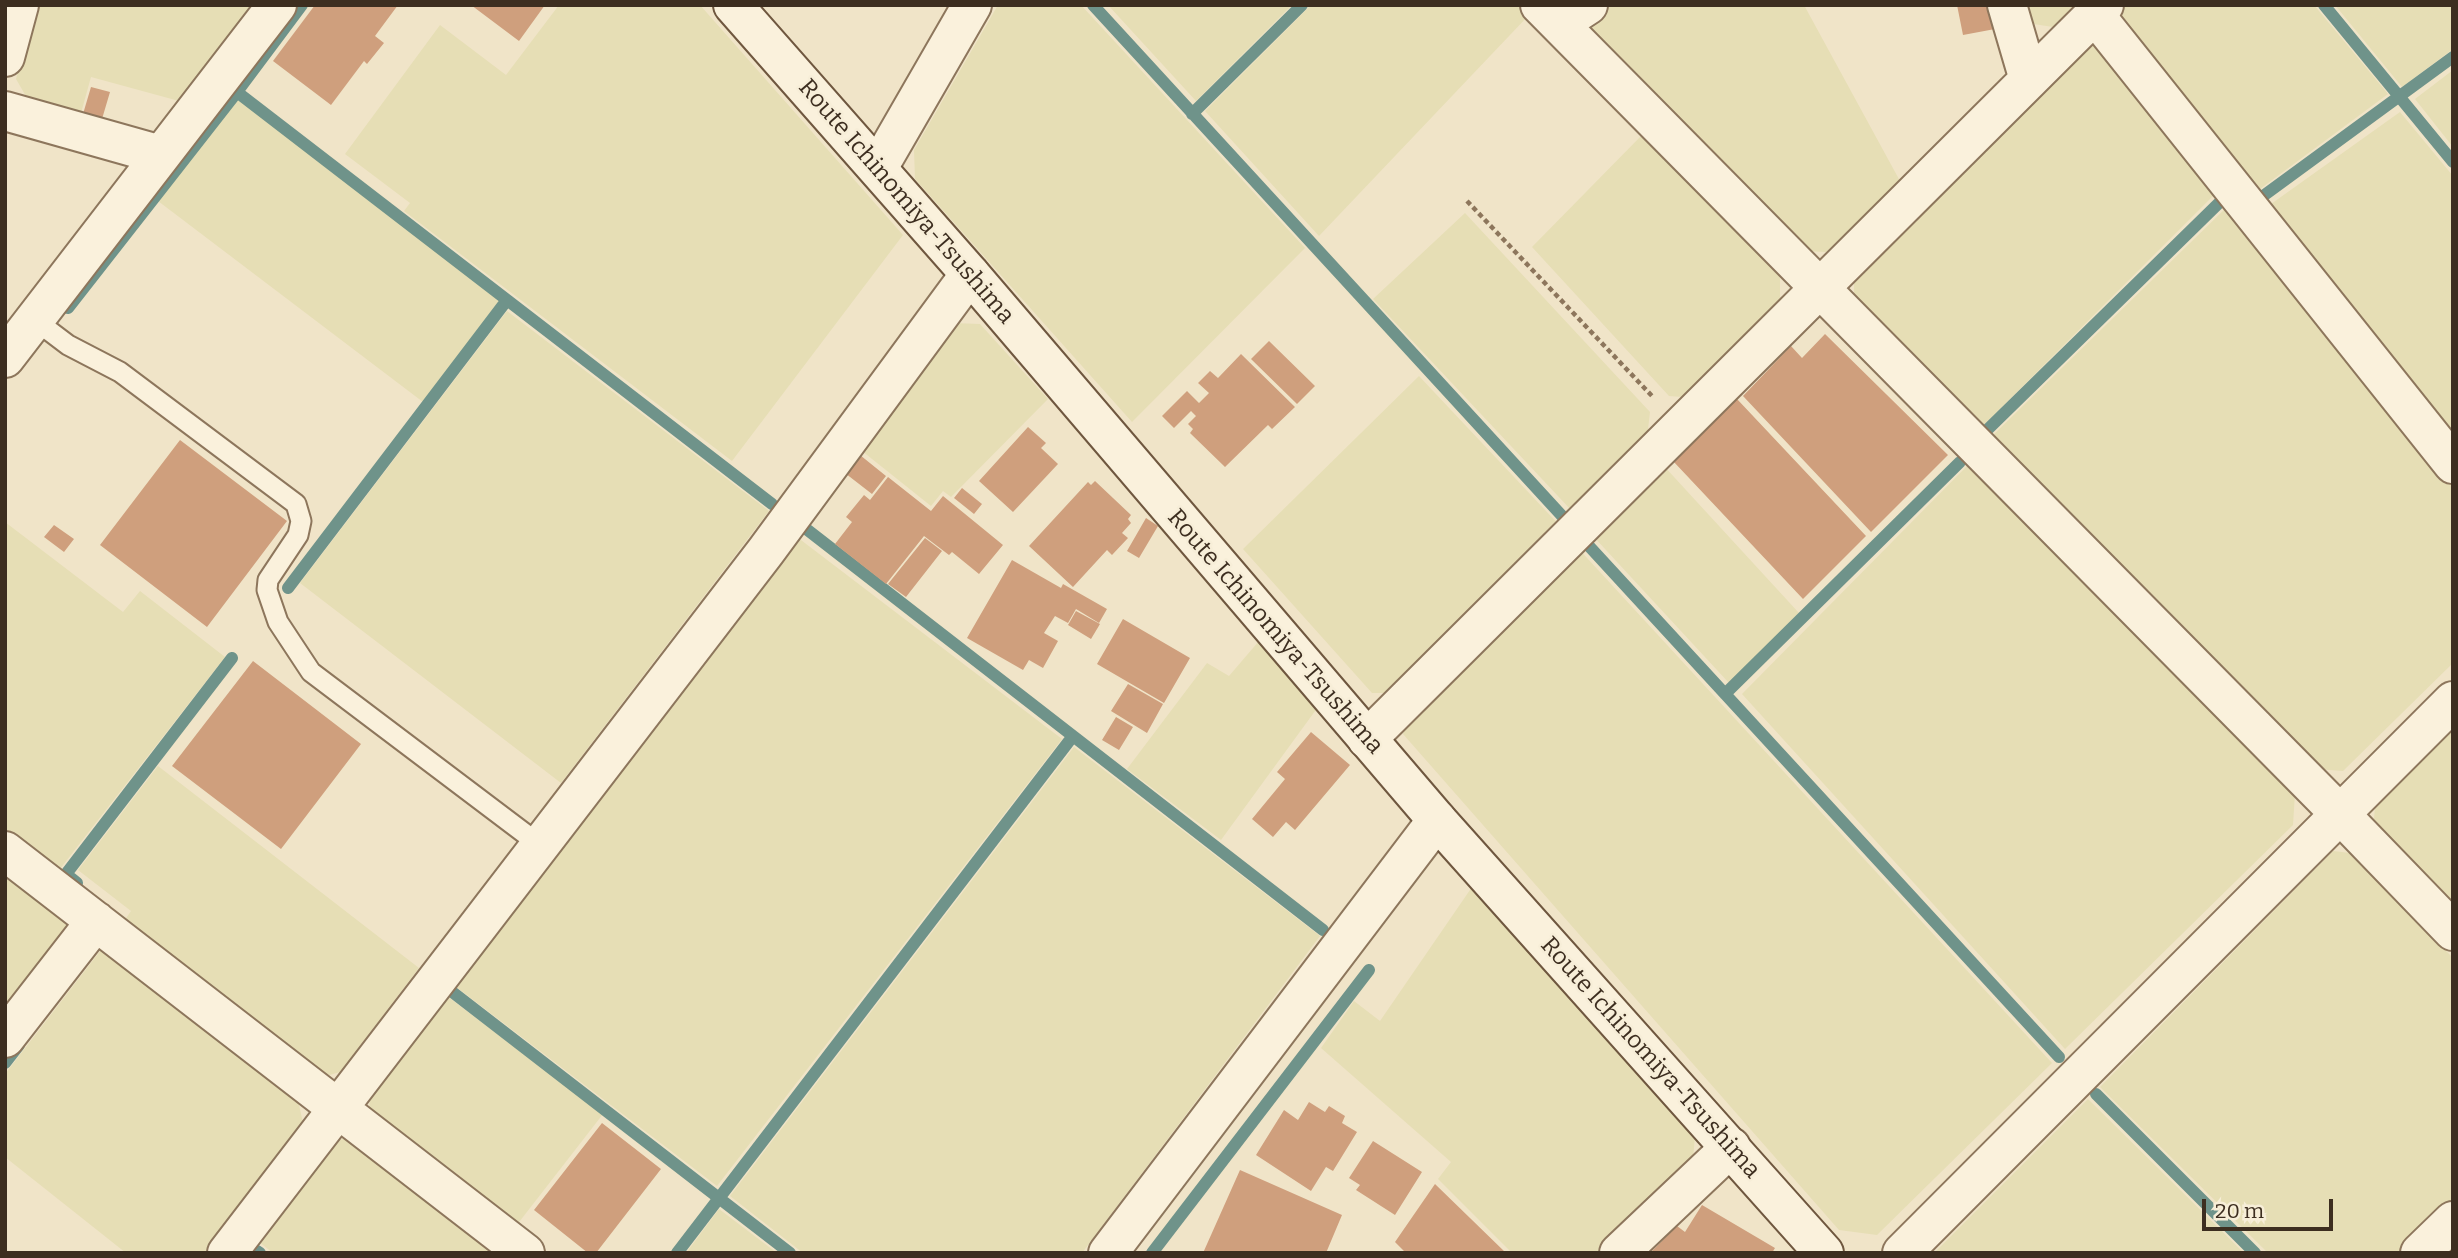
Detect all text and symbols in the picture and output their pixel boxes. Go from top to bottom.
street label: Route Ichinomiya-Tsushima [792,74,1020,330]
street label: Route Ichinomiya-Tsushima [1161,504,1389,760]
street label: Route Ichinomiya-Tsushima [1534,931,1766,1185]
scale bar [2206,1184,2337,1228]
text: 20 m [2215,1198,2264,1224]

